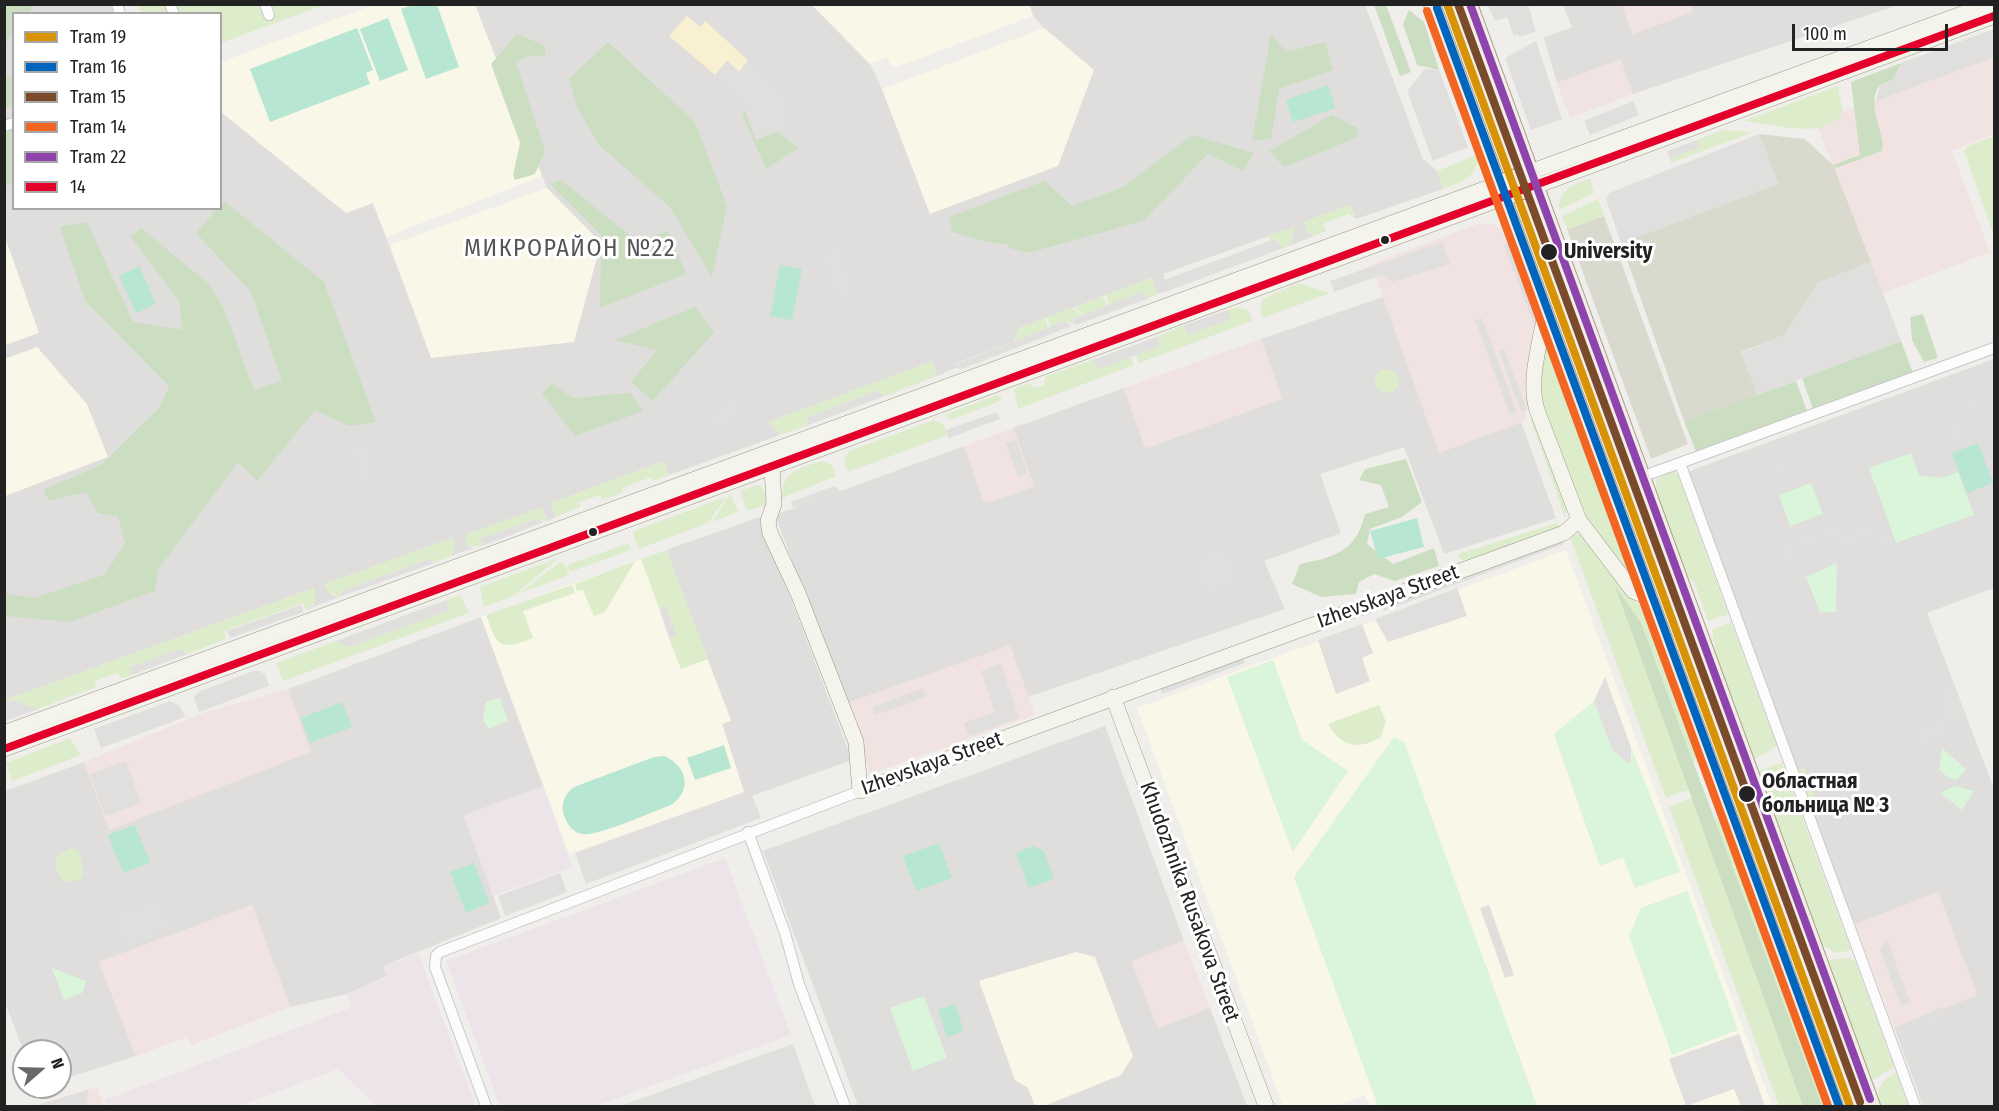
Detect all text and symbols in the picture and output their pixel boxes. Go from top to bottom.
legend [12,12,222,210]
scale bar [1795,12,1951,50]
text: 100 m [1803,23,1847,45]
text: Tram 19 [70,26,126,48]
text: Tram 16 [70,56,126,78]
text: Tram 15 [70,86,126,108]
text: Tram 14 [70,116,126,138]
text: Tram 22 [70,146,126,168]
text: 14 [70,176,86,198]
unlabelled marker [1379,234,1391,246]
district label: МИКРОРАЙОН №22 [464,235,676,263]
place label: University [1564,239,1653,265]
marker: University [1539,242,1559,262]
unlabelled marker [587,526,599,538]
street label: Izhevskaya Street [1314,560,1462,634]
street label: Izhevskaya Street [858,727,1006,801]
place label: Областная больница № 3 [1762,769,1889,819]
street label: Khudozhnika Rusakova Street [1134,778,1244,1026]
marker: Областная больница № 3 [1737,784,1757,804]
north arrow [12,1039,72,1099]
text: N [47,1056,68,1071]

